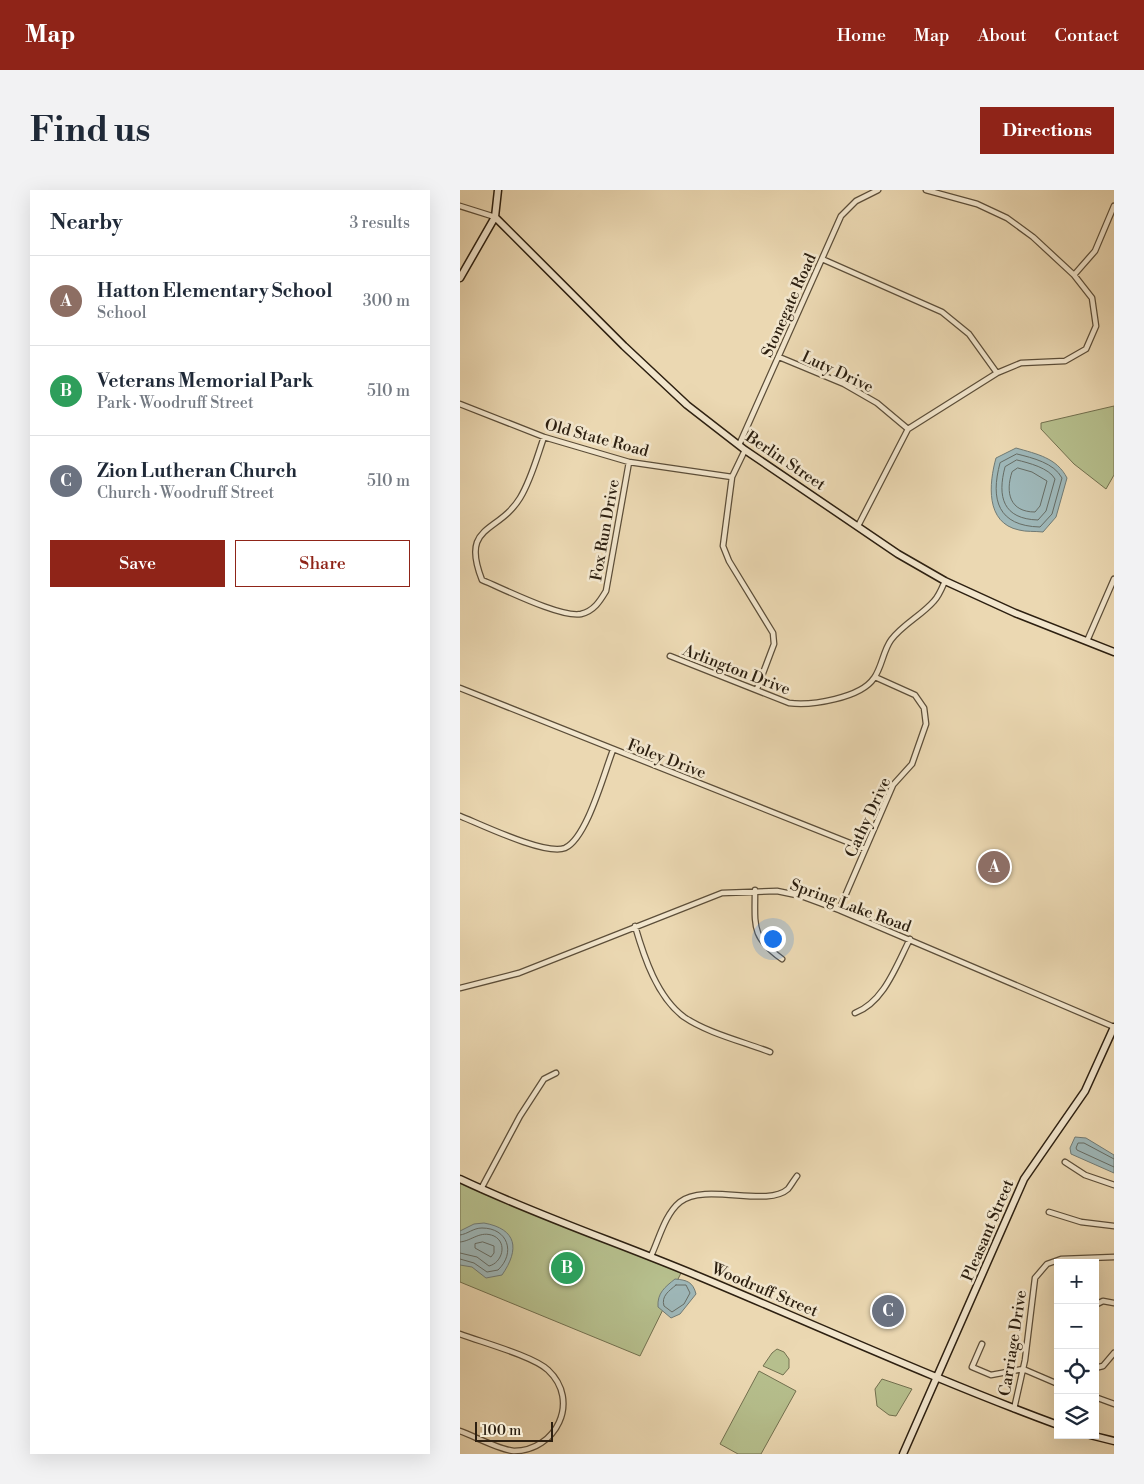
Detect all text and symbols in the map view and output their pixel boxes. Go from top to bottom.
text: Map [25,20,75,50]
text: Home [837,24,886,47]
text: Map [914,24,950,47]
text: About [978,24,1027,47]
text: Contact [1055,24,1119,47]
button: Directions [980,107,1114,154]
text: Find us [30,109,150,152]
text: Nearby [50,210,123,236]
text: 3 results [349,213,410,233]
street label: Stonegate Road [757,250,821,360]
text: Hatton Elementary School [97,279,333,303]
text: A [60,291,72,311]
text: 300 m [363,291,410,311]
text: School [97,303,146,323]
street label: Luty Drive [798,347,877,397]
text: Veterans Memorial Park [97,369,314,393]
text: B [60,381,72,401]
text: 510 m [367,381,410,401]
text: Park · Woodruff Street [97,393,254,413]
street label: Old State Road [543,414,651,461]
street label: Berlin Street [741,426,830,495]
text: Zion Lutheran Church [97,459,297,483]
text: C [60,471,72,491]
text: 510 m [367,471,410,491]
street label: Fox Run Drive [586,478,624,583]
text: Church · Woodruff Street [97,483,274,503]
button: Save [50,540,225,587]
button: Share [235,540,410,587]
street label: Arlington Drive [679,640,793,700]
street label: Foley Drive [624,735,709,783]
street label: Cathy Drive [841,774,895,861]
pin: A [978,848,1010,886]
street label: Spring Lake Road [787,875,914,937]
your location [760,926,786,952]
street label: Pleasant Street [957,1176,1019,1284]
pin: B [551,1249,583,1287]
street label: Woodruff Street [707,1258,821,1322]
map controls [1054,1259,1099,1439]
button: + [1054,1259,1099,1304]
street label: Carriage Drive [995,1289,1031,1398]
pin: C [872,1292,904,1330]
button: − [1054,1304,1099,1349]
button: locate [1054,1349,1099,1394]
button: layers [1054,1394,1099,1439]
scale bar [475,1419,552,1442]
text: 100 m [482,1422,521,1440]

